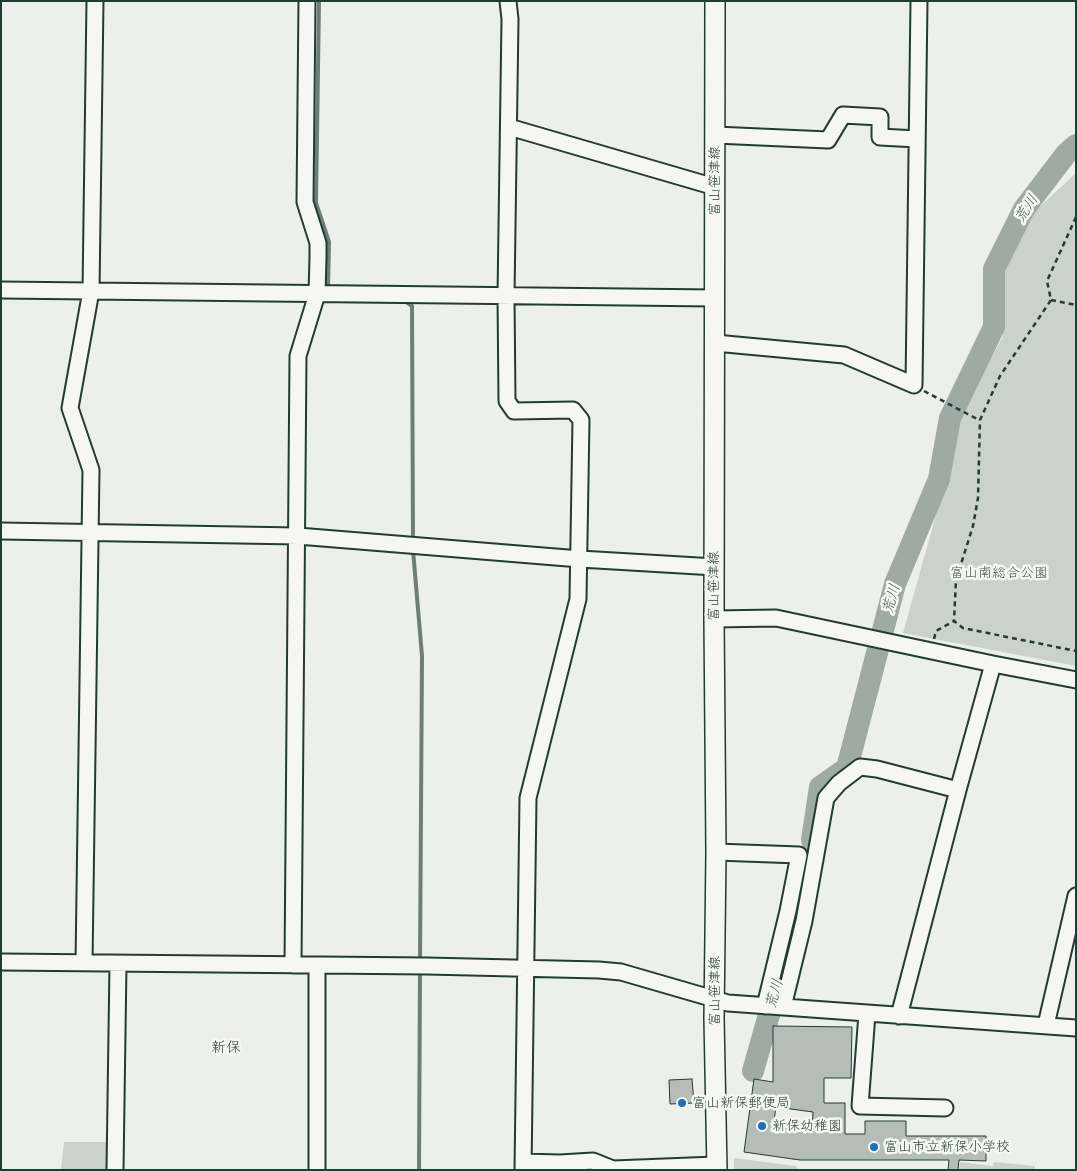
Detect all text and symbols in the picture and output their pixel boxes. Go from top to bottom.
street label: 富山笹津線 [707,146,723,216]
water label: 荒川 [1011,192,1043,226]
street label: 富山笹津線 [706,551,722,621]
park label: 富山南総合公園 [950,565,1048,581]
water label: 荒川 [879,582,905,616]
street label: 富山笹津線 [707,956,723,1026]
water label: 荒川 [762,977,788,1011]
district label: 新保 [211,1039,241,1057]
place label: 富山新保郵便局 [692,1095,790,1111]
marker: 富山新保郵便局 [676,1097,688,1109]
place label: 新保幼稚園 [772,1118,842,1134]
marker: 新保幼稚園 [756,1120,768,1132]
place label: 富山市立新保小学校 [884,1139,1010,1155]
marker: 富山市立新保小学校 [868,1141,880,1153]

